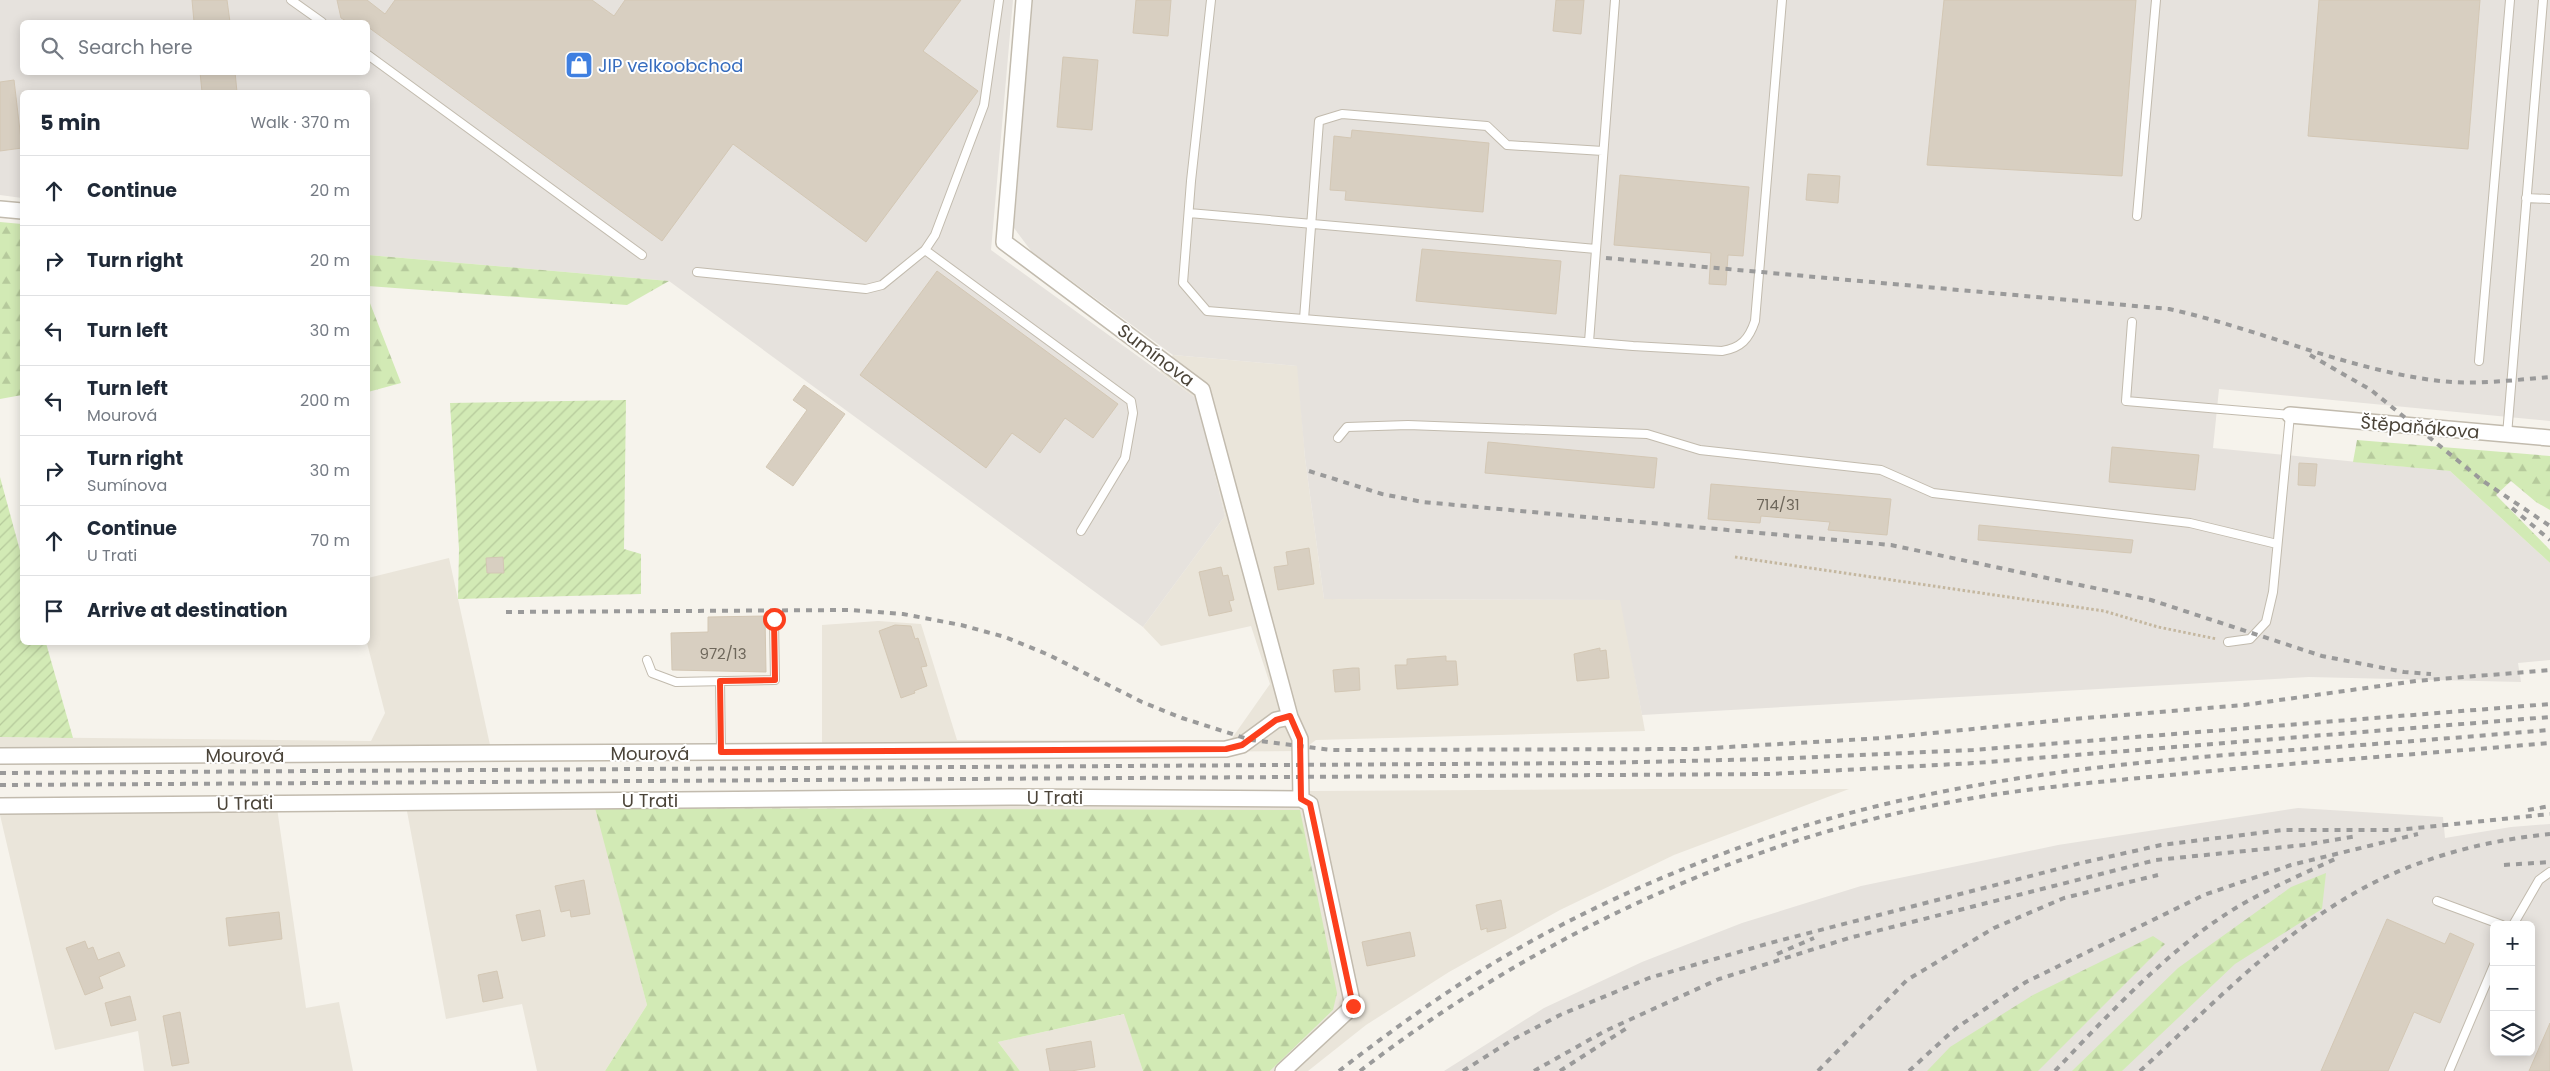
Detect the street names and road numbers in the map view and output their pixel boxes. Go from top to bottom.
street label: Sumínova [1112,318,1200,392]
street label: Štěpaňákova [2359,409,2481,445]
street label: Mourová [610,741,690,766]
street label: Mourová [205,743,285,768]
street label: U Trati [1027,785,1083,810]
street label: U Trati [622,788,678,813]
street label: U Trati [217,790,273,816]

